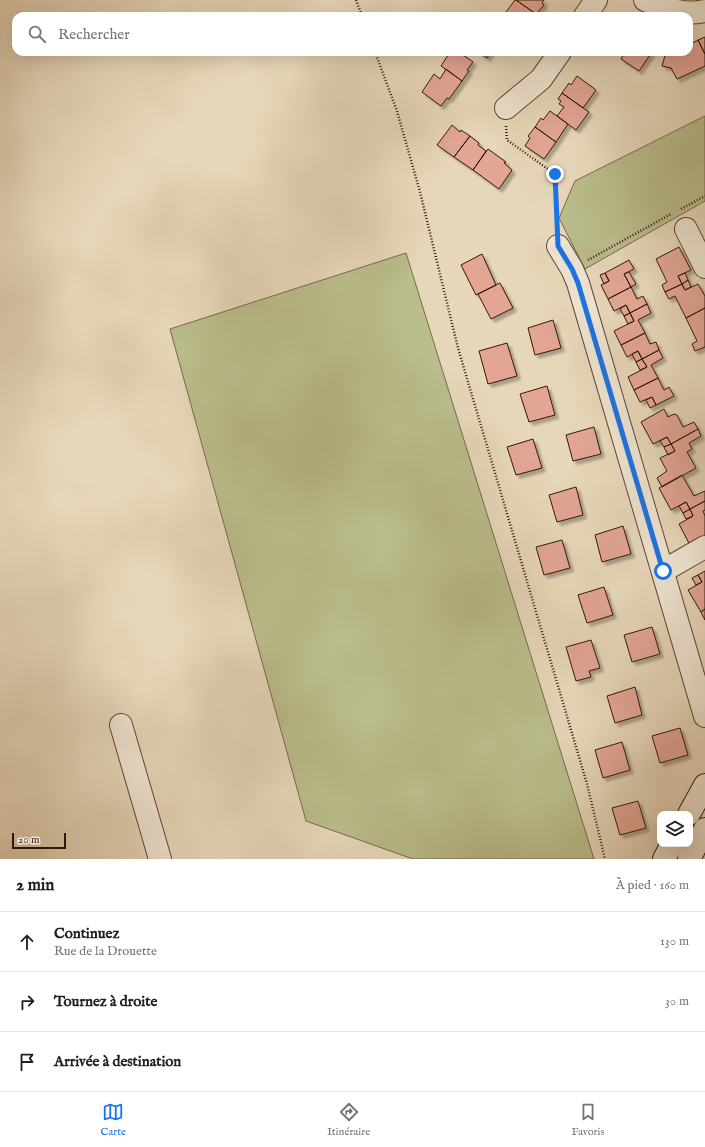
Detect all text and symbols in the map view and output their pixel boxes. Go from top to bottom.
search box [12,12,693,56]
icon: search [26,23,48,45]
text: Rechercher [58,25,130,44]
route end [546,165,564,183]
route start [654,562,672,580]
map controls [657,811,693,847]
button: layers [657,811,693,847]
scale bar [12,831,66,850]
text: 20 m [18,833,39,847]
text: 2 min [16,875,54,896]
text: À pied · 160 m [616,877,689,894]
text: Continuez [54,924,119,943]
icon: ahead [16,931,38,953]
text: 130 m [660,933,689,950]
text: Rue de la Drouette [54,943,157,960]
icon: right [16,991,38,1013]
text: Tournez à droite [54,992,157,1011]
text: 30 m [665,993,689,1010]
icon: arrive [16,1051,38,1073]
text: Arrivée à destination [54,1052,181,1071]
tab: Carte [101,1101,126,1139]
tab: Itinéraire [327,1101,370,1139]
tab: Favoris [571,1101,604,1139]

